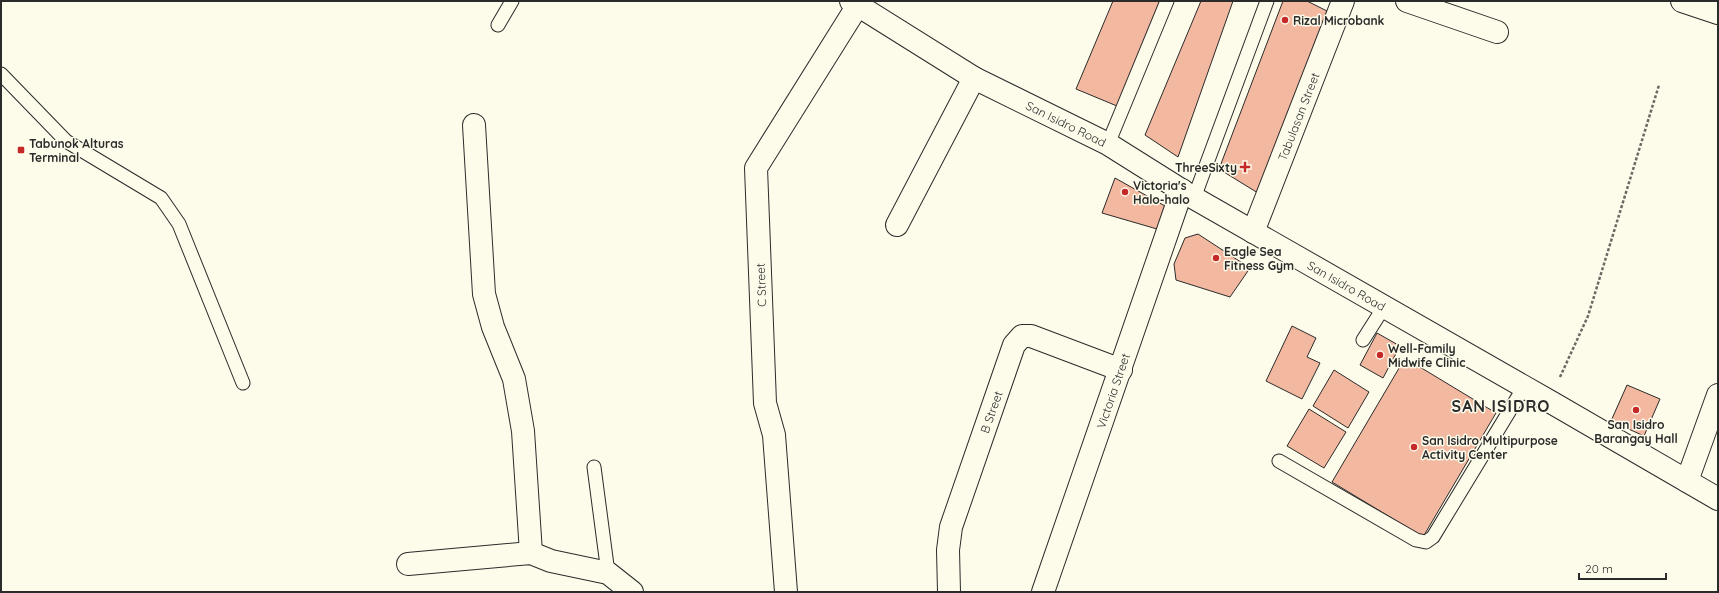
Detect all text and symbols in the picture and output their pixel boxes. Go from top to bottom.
place label: Rizal Microbank [1293,13,1385,28]
marker: Rizal Microbank [1280,15,1290,25]
street label: Tabulasan Street [1274,70,1322,163]
street label: San Isidro Road [1024,97,1109,150]
place label: Tabunok Alturas Terminal [29,136,124,165]
marker: Tabunok Alturas Terminal [16,145,26,155]
place label: ThreeSixty [1175,160,1237,175]
marker: ThreeSixty [1240,162,1250,172]
place label: Victoria's Halo-halo [1133,178,1190,207]
marker: Victoria's Halo-halo [1120,187,1130,197]
place label: Eagle Sea Fitness Gym [1224,244,1294,273]
marker: Eagle Sea Fitness Gym [1211,253,1221,263]
street label: San Isidro Road [1305,257,1388,314]
street label: C Street [753,263,769,307]
place label: Well-Family Midwife Clinic [1388,341,1465,370]
marker: Well-Family Midwife Clinic [1375,350,1385,360]
street label: Victoria Street [1093,351,1133,430]
street label: B Street [977,389,1005,435]
district label: SAN ISIDRO [1452,396,1550,416]
marker: San Isidro Barangay Hall [1631,405,1641,415]
place label: San Isidro Barangay Hall [1594,417,1678,446]
place label: San Isidro Multipurpose Activity Center [1422,433,1558,462]
marker: San Isidro Multipurpose Activity Center [1409,442,1419,452]
scale bar [1579,555,1666,581]
text: 20 m [1585,561,1613,576]

